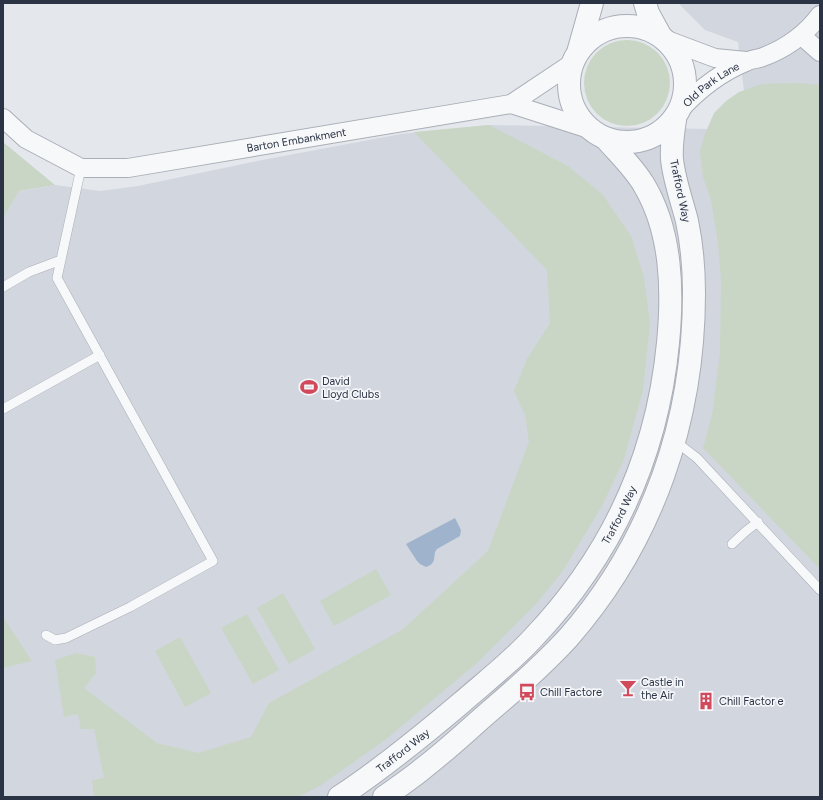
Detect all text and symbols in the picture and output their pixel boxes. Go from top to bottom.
street label: Old Park Lane [680,59,741,109]
street label: Barton Embankment [246,125,347,155]
street label: Trafford Way [667,159,693,224]
place label: David Lloyd Clubs [322,375,379,401]
sports icon: David Lloyd Clubs [299,377,319,397]
street label: Trafford Way [599,484,639,547]
place label: Castle in the Air [641,676,684,702]
bar icon: Castle in the Air [618,678,638,698]
bus stop icon: Chill Factore [517,682,537,702]
place label: Chill Factore [540,686,602,699]
building icon: Chill Factor e [696,691,716,711]
place label: Chill Factor e [719,695,784,708]
street label: Trafford Way [374,726,432,775]

